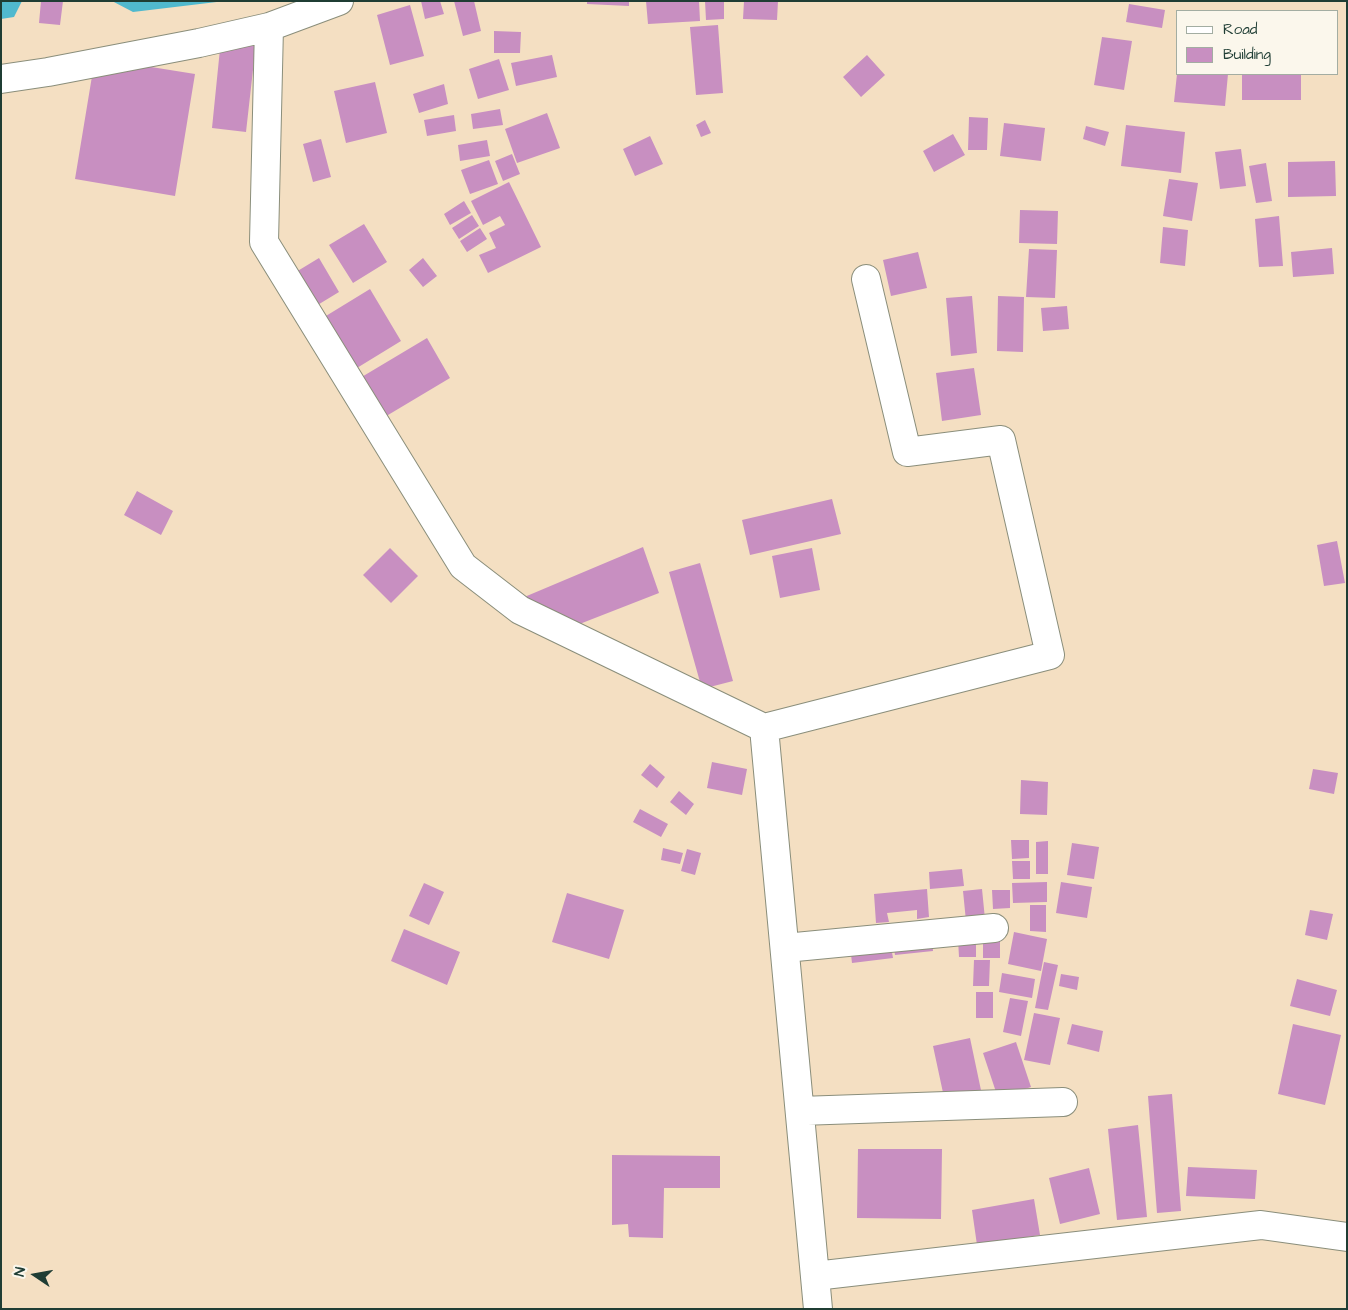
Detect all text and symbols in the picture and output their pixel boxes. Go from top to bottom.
legend [1176,10,1338,75]
text: Road [1223,19,1257,40]
text: Building [1223,44,1271,65]
north arrow [10,1250,60,1300]
text: N [10,1266,31,1278]

